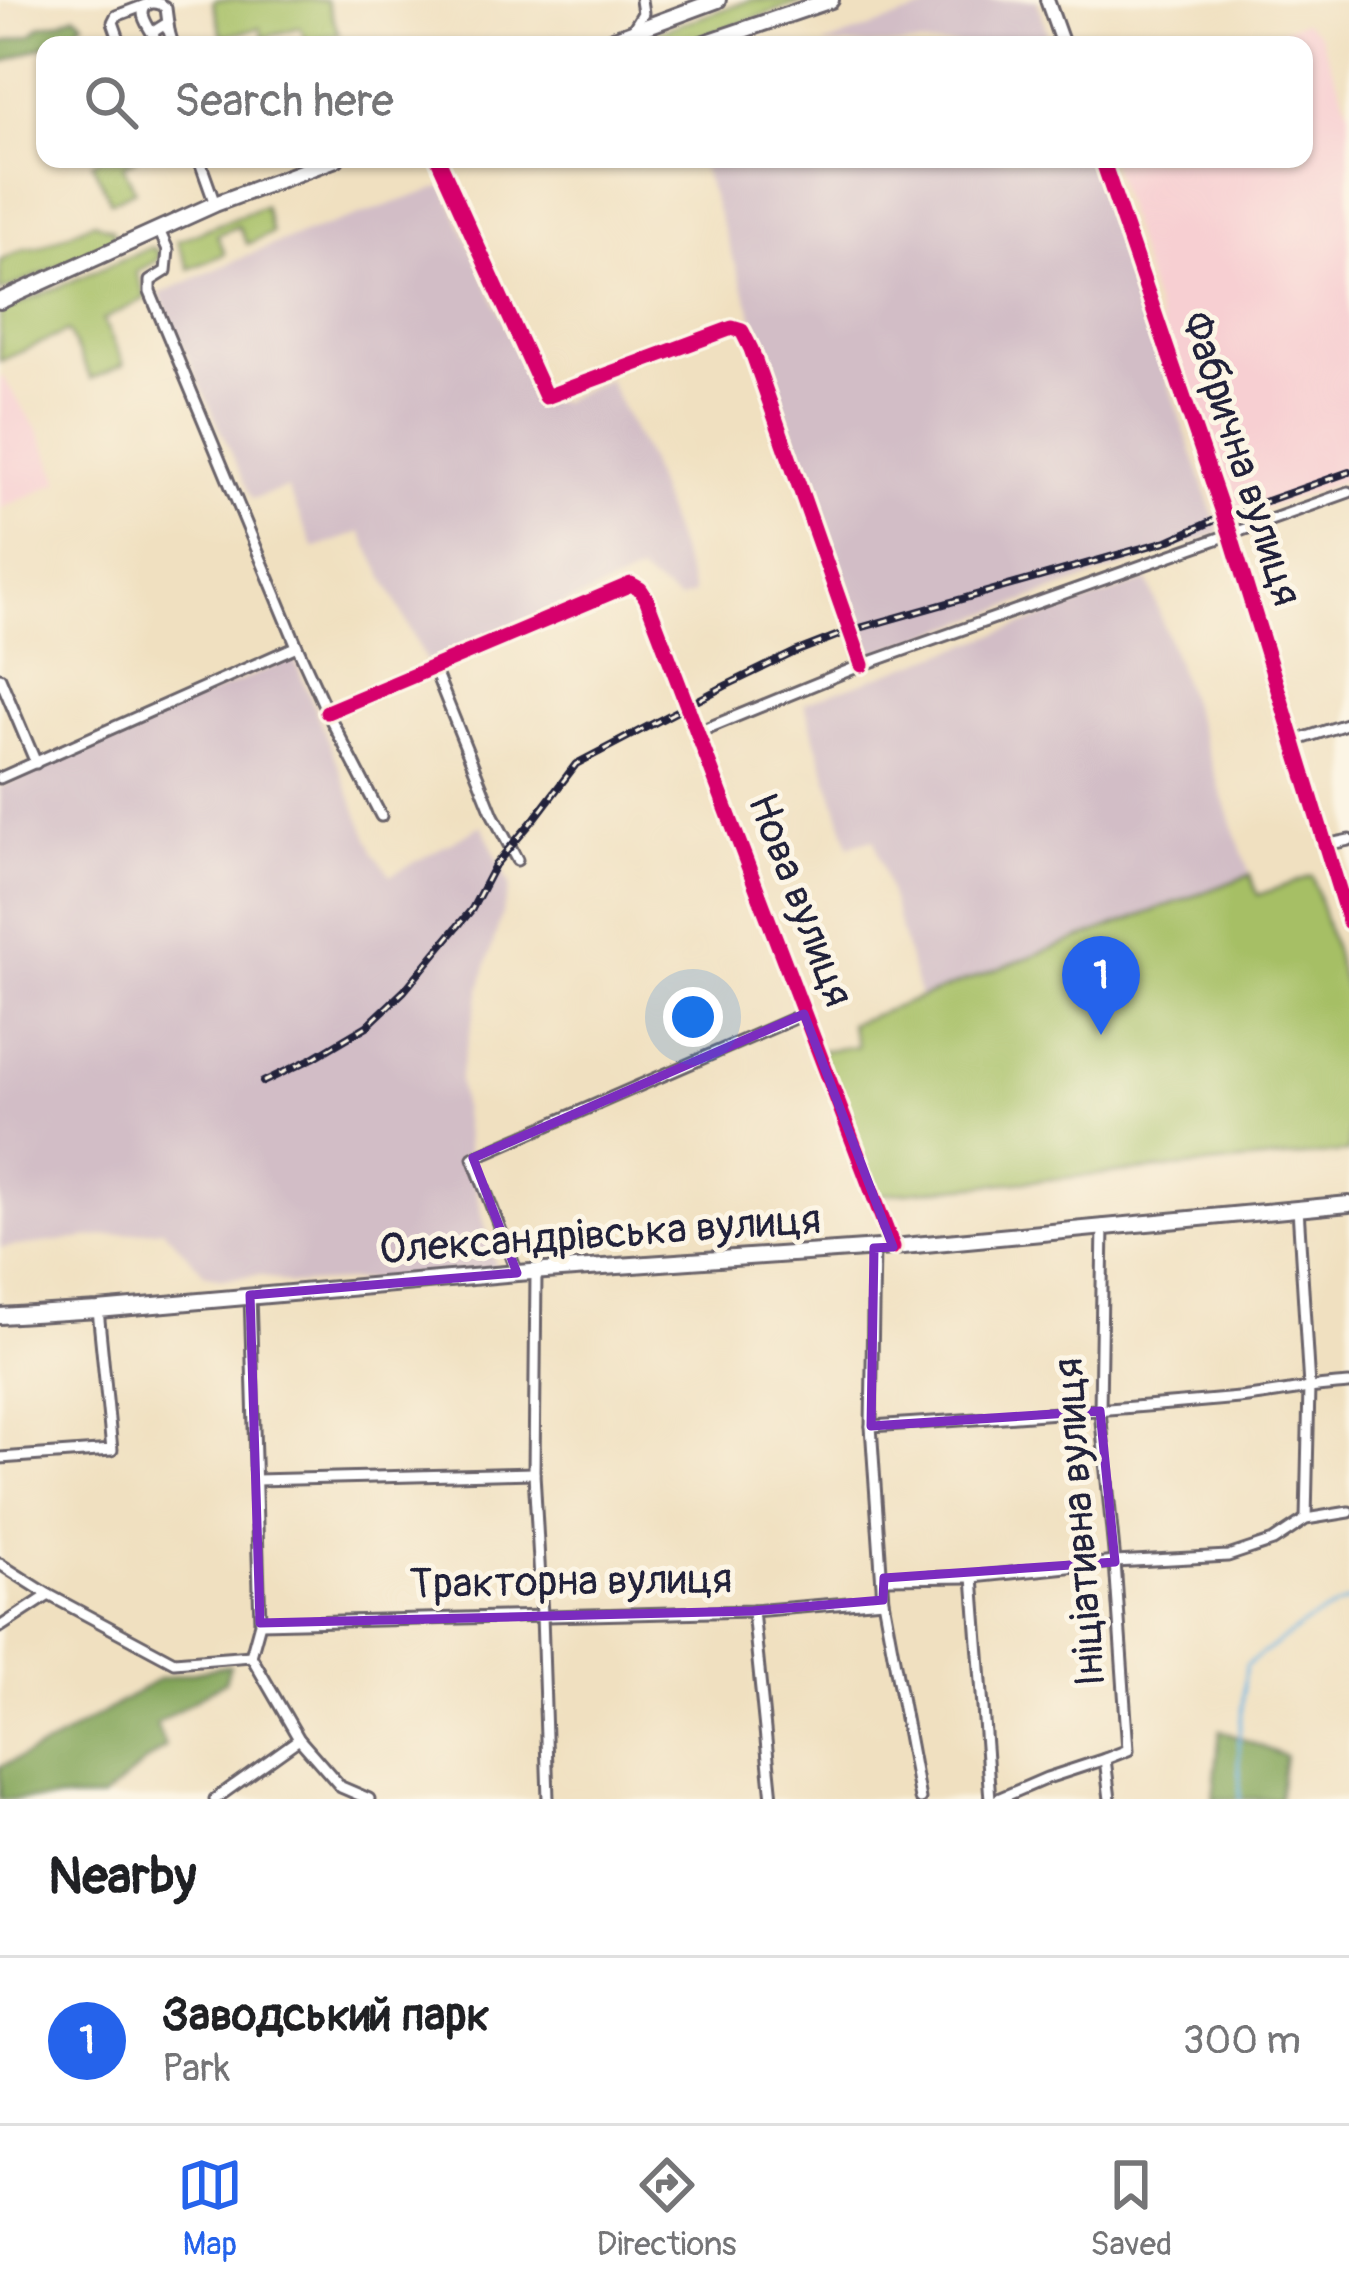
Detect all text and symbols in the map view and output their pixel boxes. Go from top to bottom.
search box [36,36,1313,168]
icon: search [78,69,144,135]
text: Search here [174,74,394,130]
street label: Фабрична вулиця [1169,306,1313,612]
street label: Нова вулиця [736,786,864,1014]
pin: 1 [1062,936,1140,1035]
your location [663,987,723,1047]
street label: Олександрівська вулиця [377,1194,823,1276]
street label: Ініціативна вулиця [1043,1356,1117,1688]
street label: Тракторна вулиця [409,1553,733,1611]
text: Nearby [48,1845,196,1909]
text: Заводський парк [162,1988,490,2044]
text: 1 [79,2016,95,2065]
text: 300 m [1183,2016,1301,2065]
text: Park [162,2044,230,2093]
tab: Map [177,2152,243,2265]
tab: Directions [597,2152,737,2265]
tab: Saved [1090,2152,1172,2265]

